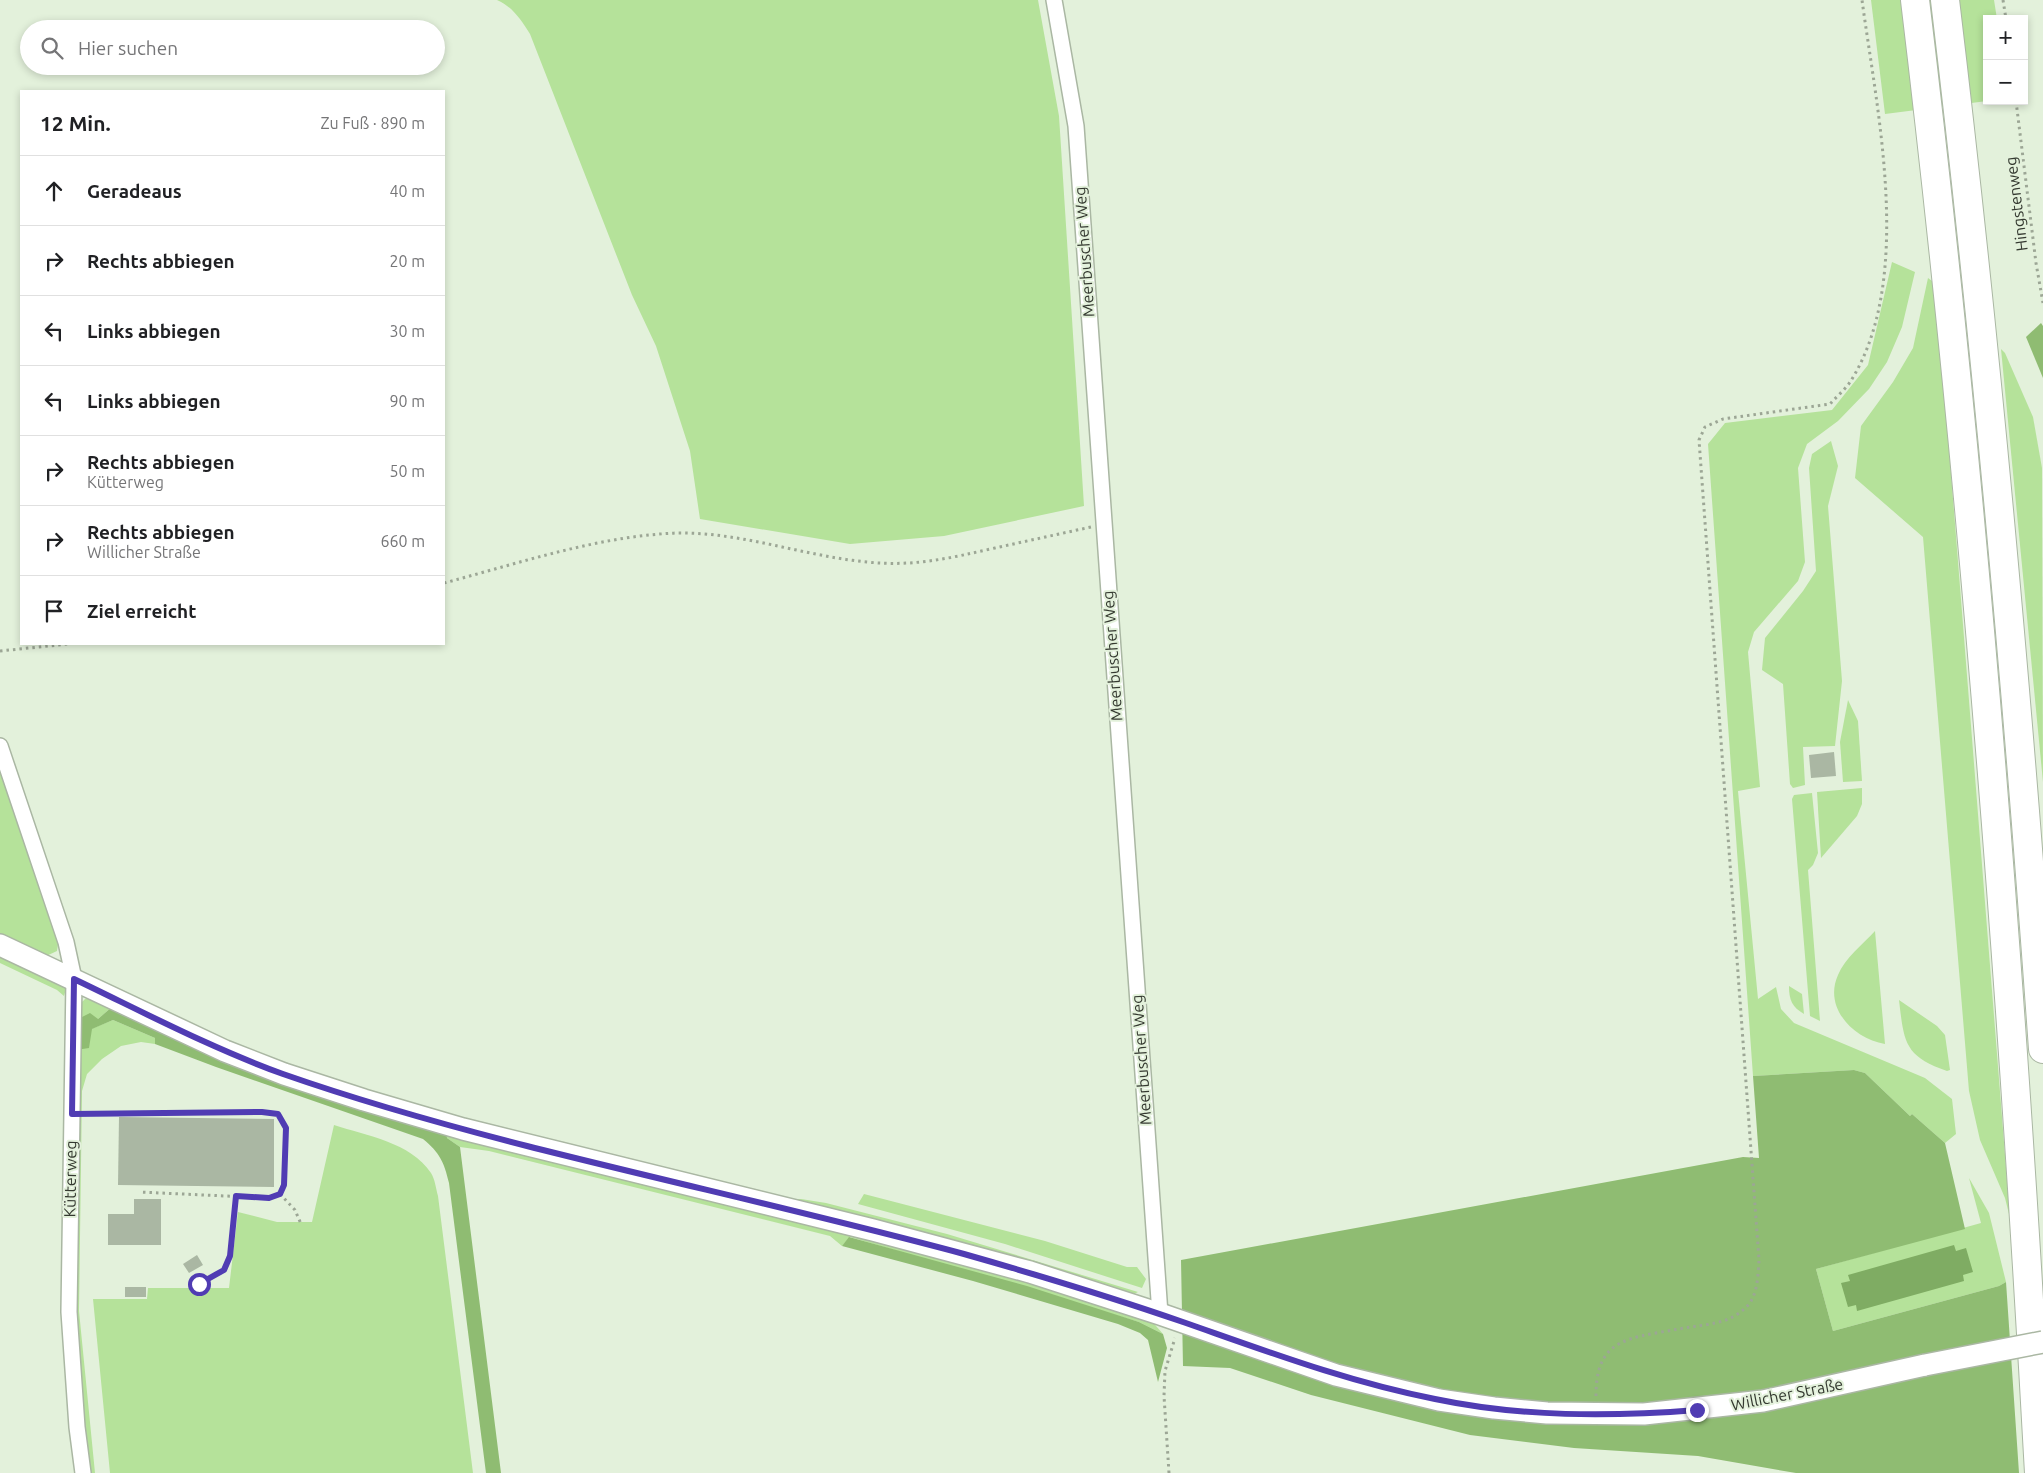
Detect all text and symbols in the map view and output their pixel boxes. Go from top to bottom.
map controls [1983,15,2028,105]
button: + [1983,15,2028,60]
search box [20,20,445,75]
icon: search [38,34,66,62]
text: Hier suchen [78,37,178,59]
button: − [1983,60,2028,105]
text: 12 Min. [40,111,111,135]
text: Zu Fuß · 890 m [320,114,425,132]
street label: Hingstenweg [2001,156,2031,252]
icon: ahead [40,177,68,205]
text: Geradeaus [87,180,182,202]
text: 40 m [389,182,425,200]
street label: Meerbuscher Weg [1070,186,1098,318]
icon: right [40,247,68,275]
text: Rechts abbiegen [87,250,235,272]
text: 20 m [389,252,425,270]
icon: left [40,317,68,345]
text: Links abbiegen [87,320,221,342]
text: 30 m [389,322,425,340]
icon: left [40,387,68,415]
text: Links abbiegen [87,390,221,412]
text: 90 m [389,392,425,410]
text: Rechts abbiegen [87,451,235,473]
icon: right [40,457,68,485]
text: 50 m [389,462,425,480]
text: Kütterweg [87,473,164,491]
text: Rechts abbiegen [87,521,235,543]
icon: right [40,527,68,555]
text: 660 m [380,532,425,550]
text: Willicher Straße [87,543,201,561]
street label: Meerbuscher Weg [1098,590,1126,722]
icon: arrive [40,597,68,625]
text: Ziel erreicht [87,600,196,622]
street label: Meerbuscher Weg [1127,994,1155,1126]
street label: Kütterweg [60,1140,80,1218]
route start [188,1273,211,1296]
street label: Willicher Straße [1729,1374,1845,1414]
route end [1686,1399,1709,1422]

